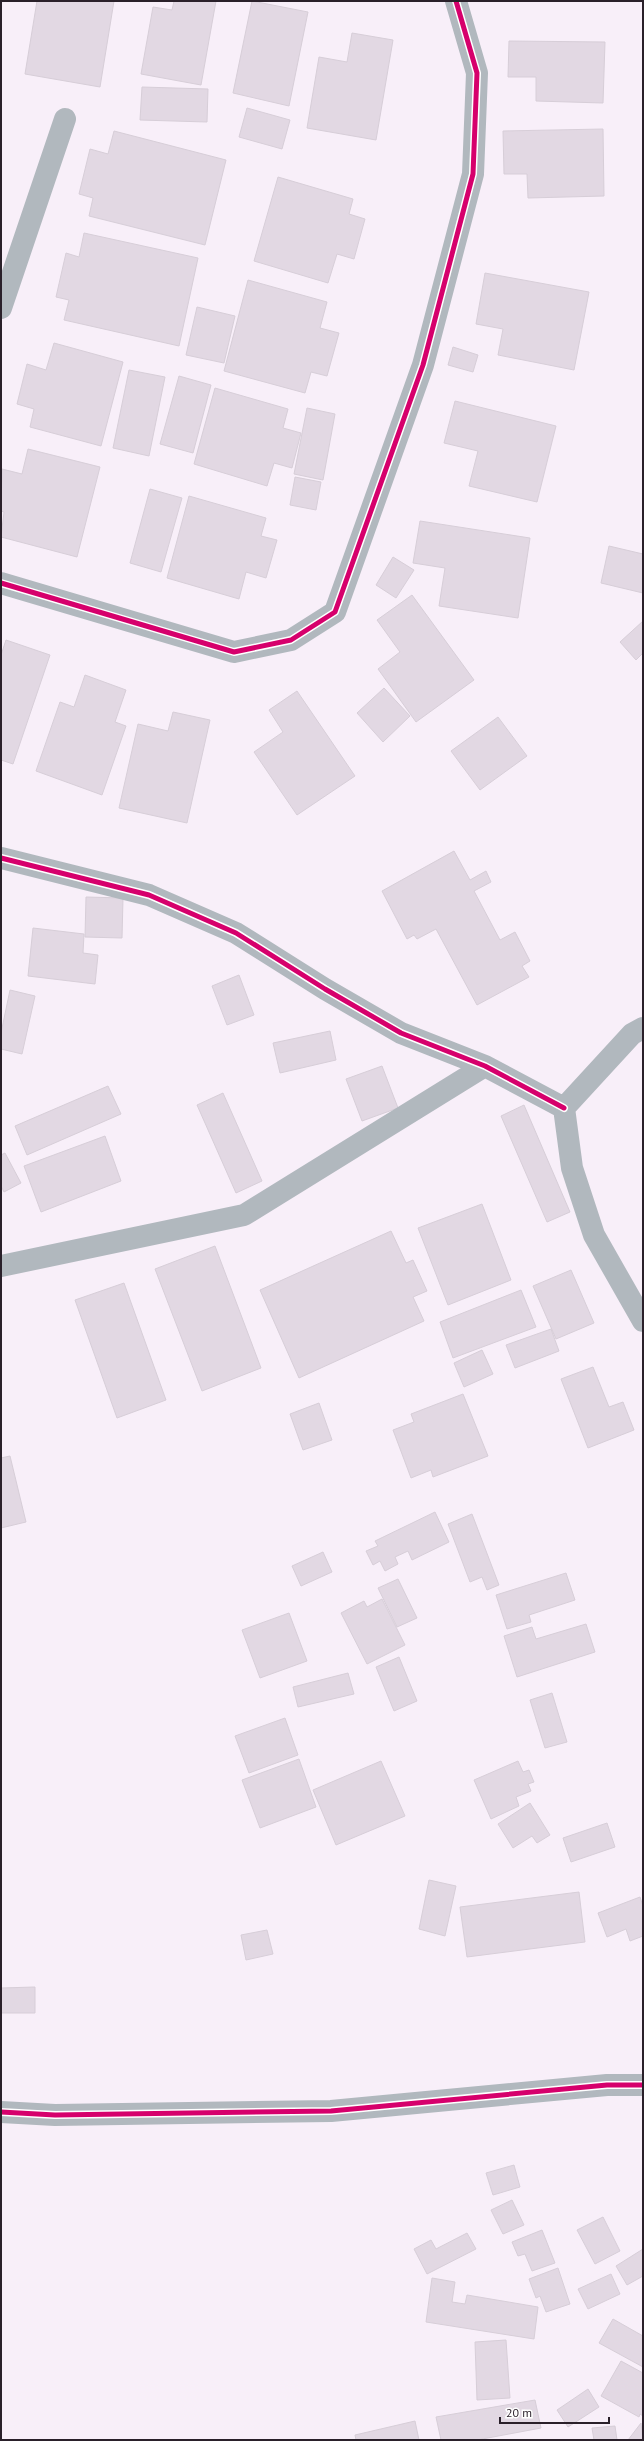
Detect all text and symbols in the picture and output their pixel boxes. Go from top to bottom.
scale bar [500,2399,609,2425]
text: 20 m [506,2405,532,2420]

